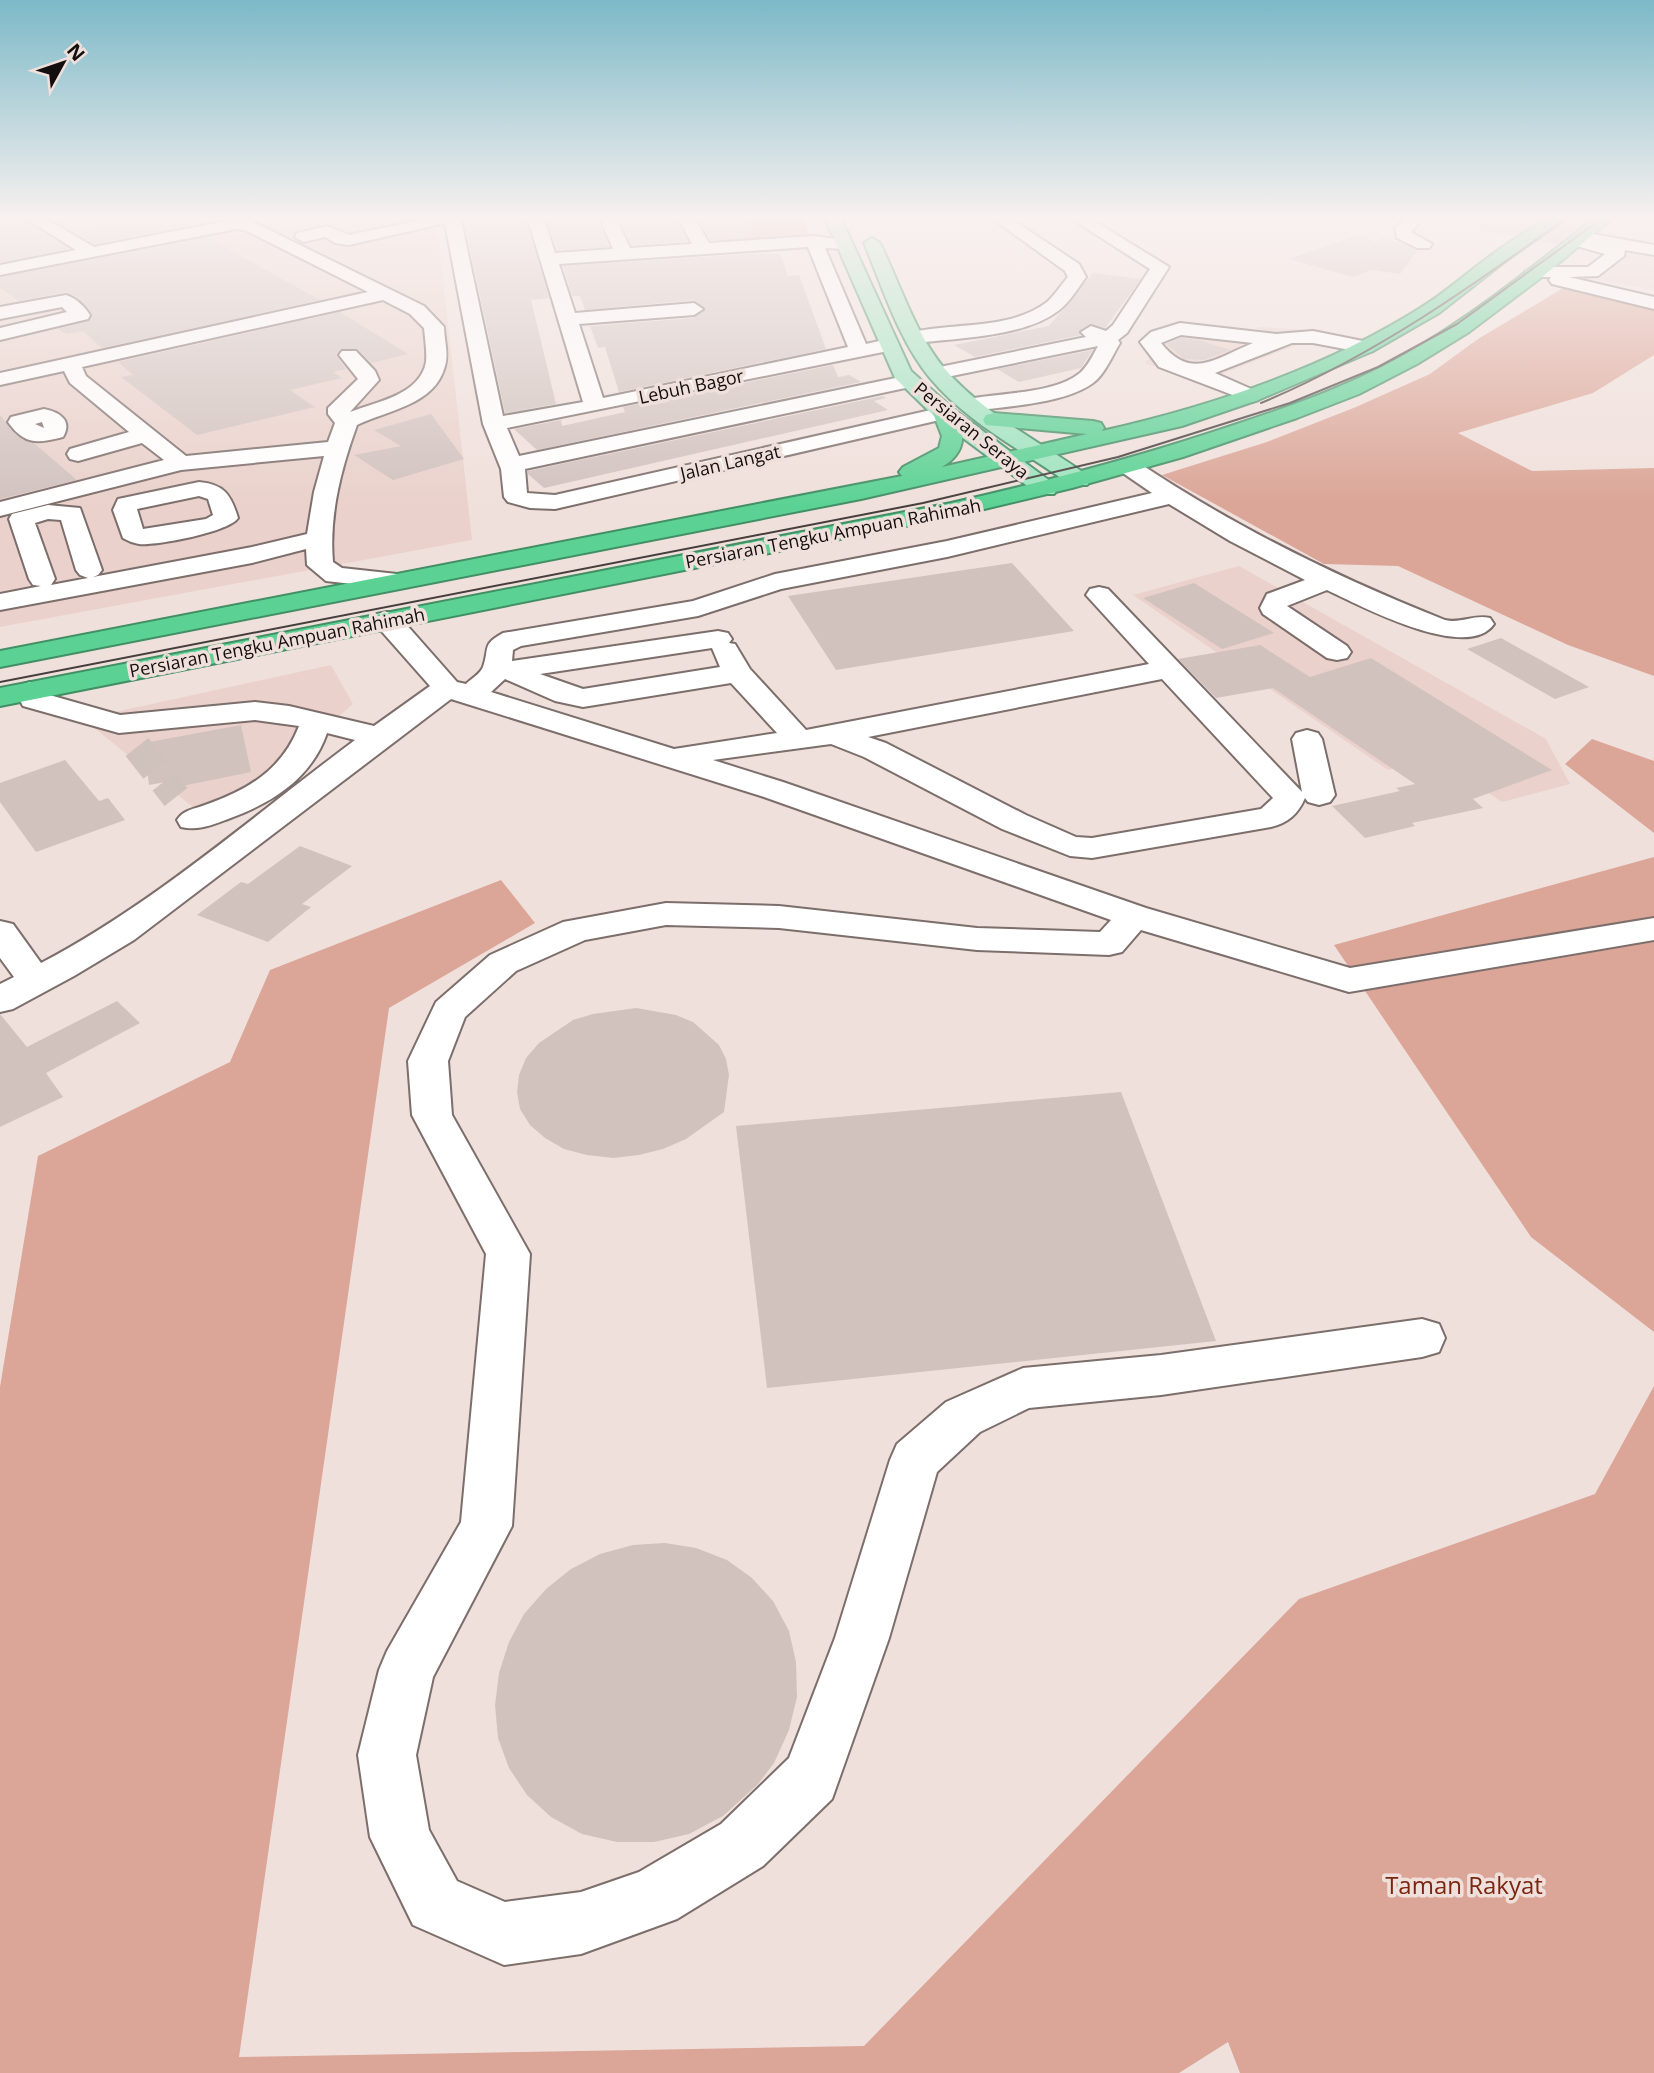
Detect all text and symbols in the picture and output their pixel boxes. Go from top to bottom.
north arrow [28,28,98,98]
text: N [61,38,91,66]
street label: Lebuh Bagor [636,363,746,409]
street label: Persiaran Seraya [910,376,1034,484]
street label: Jalan Langat [676,439,782,486]
street label: Persiaran Tengku Ampuan Rahimah [683,493,983,573]
street label: Persiaran Tengku Ampuan Rahimah [127,602,427,682]
park label: Taman Rakyat [1385,1868,1543,1901]

